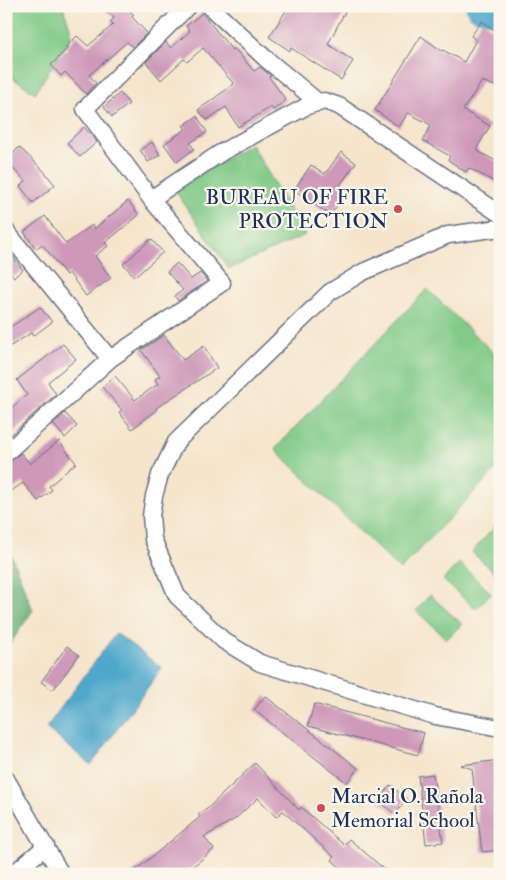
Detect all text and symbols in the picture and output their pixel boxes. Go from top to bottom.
place label: BUREAU OF FIRE PROTECTION [206,184,388,235]
marker: BUREAU OF FIRE PROTECTION [392,203,404,215]
place label: Marcial O. Rañola Memorial School [331,783,484,834]
marker: Marcial O. Rañola Memorial School [315,802,327,814]

